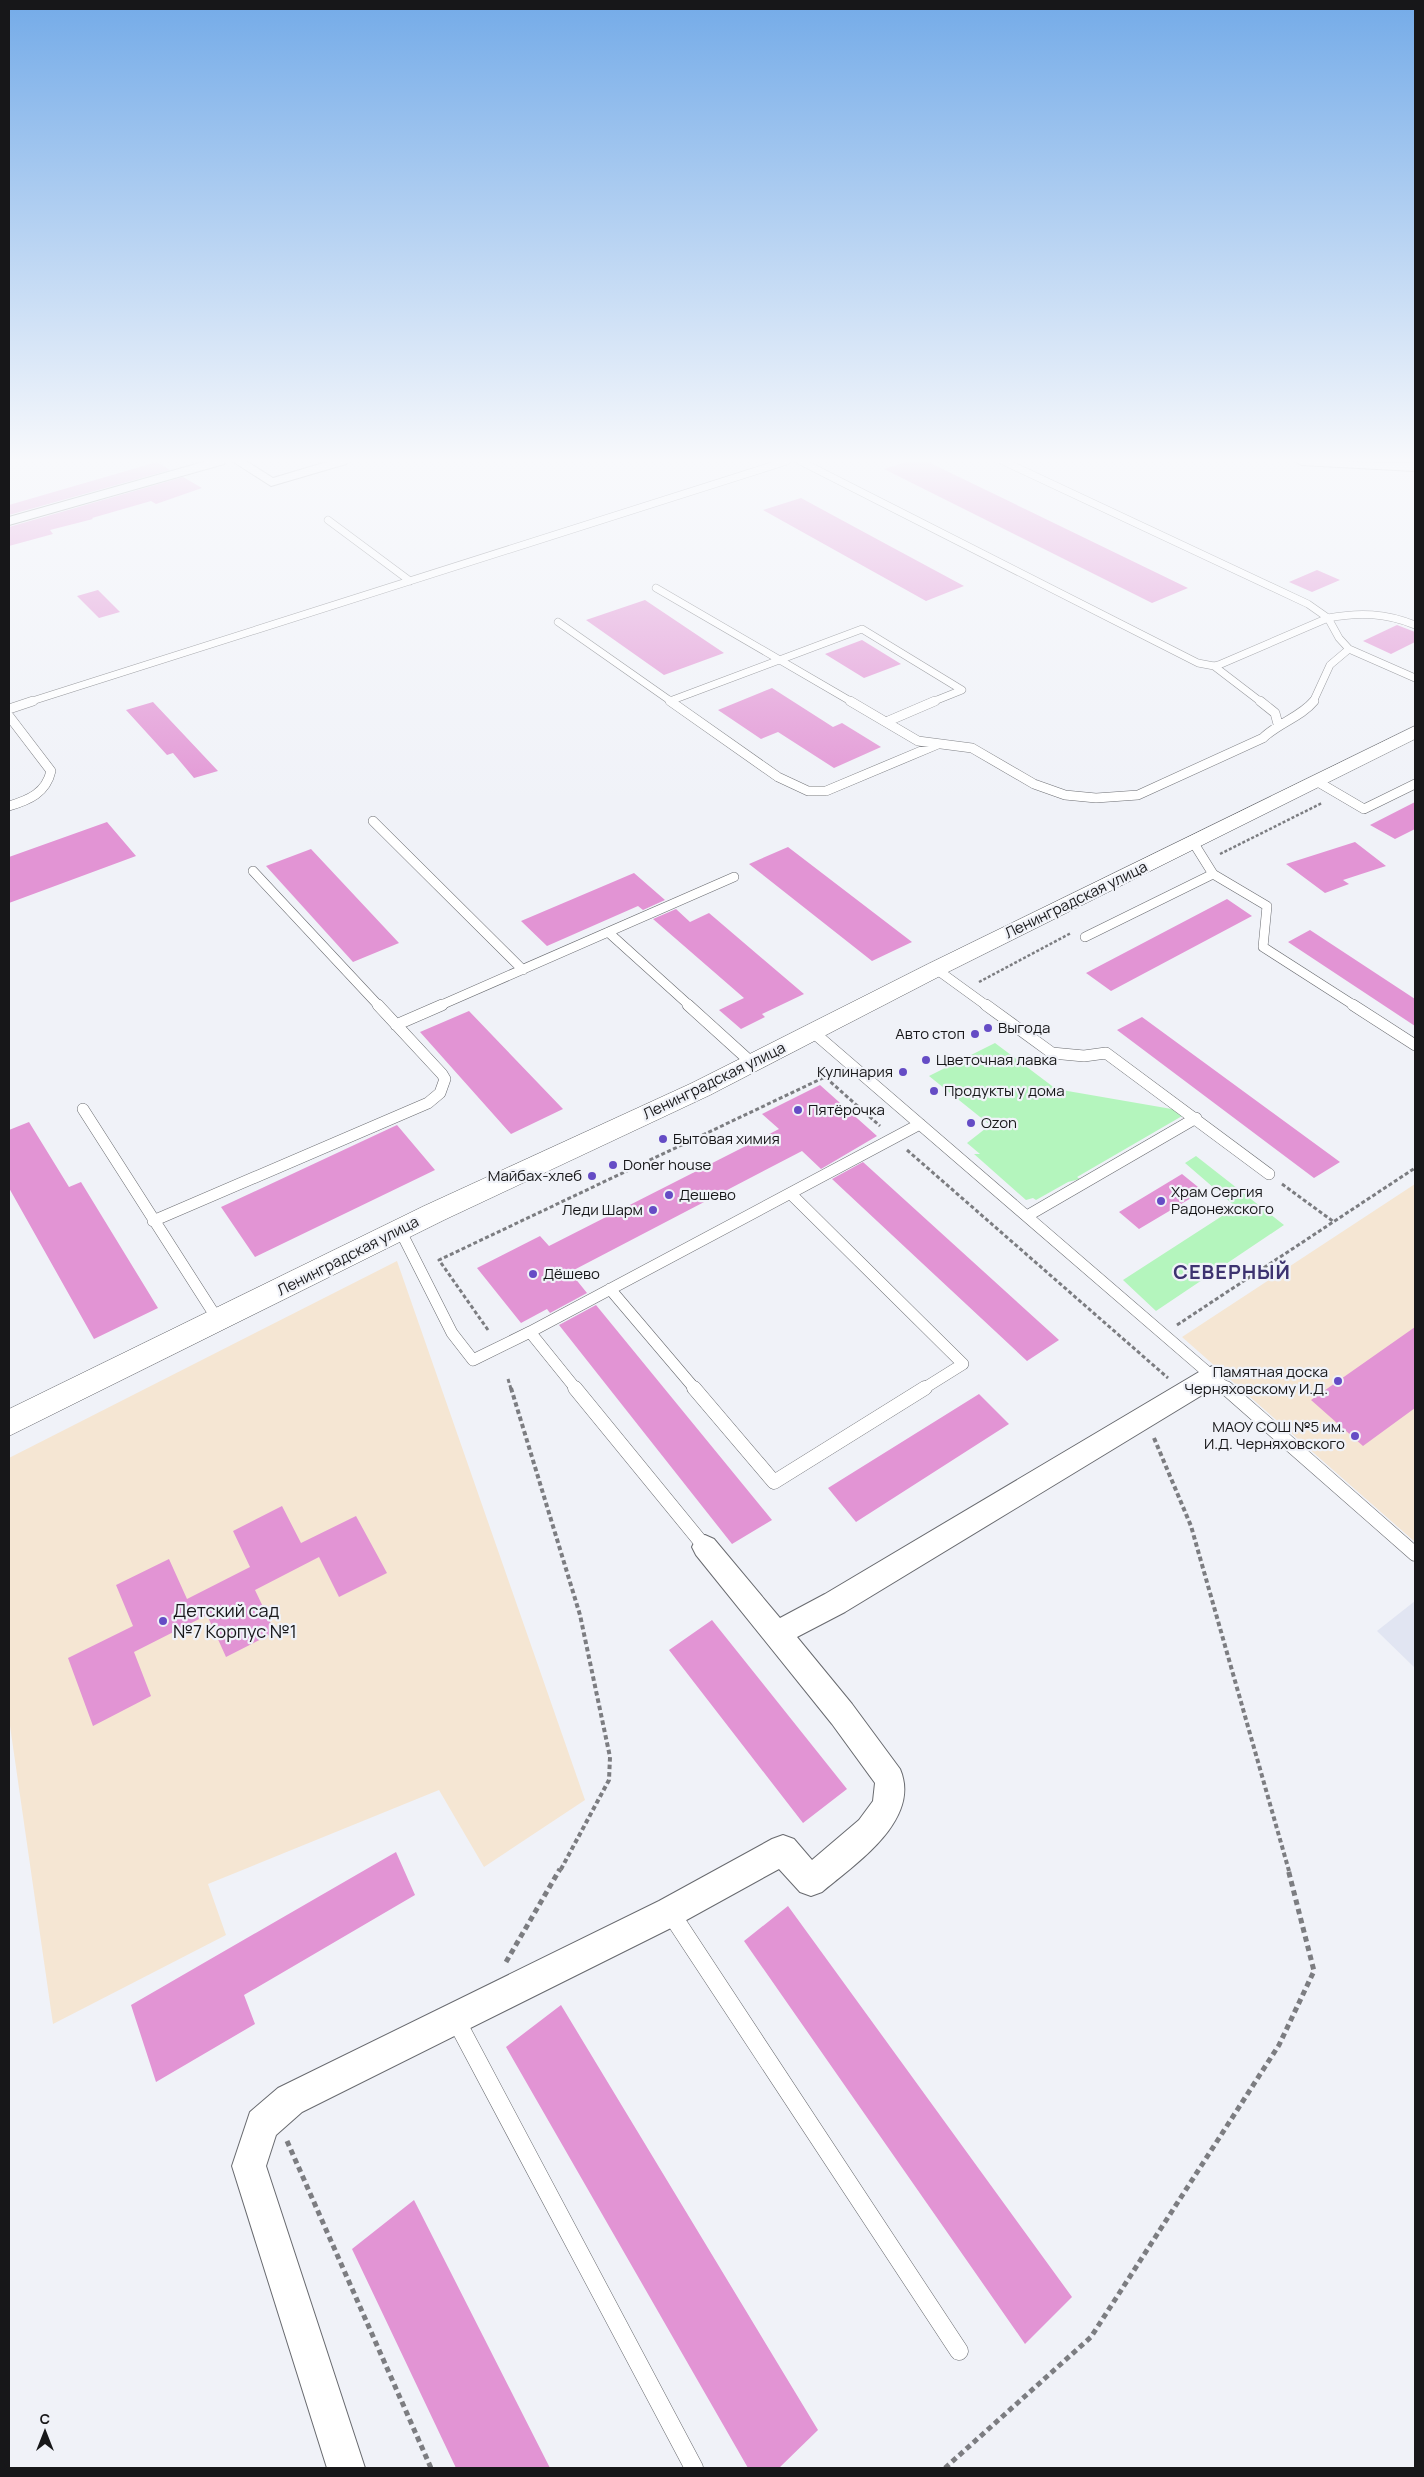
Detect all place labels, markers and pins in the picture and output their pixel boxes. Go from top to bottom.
place label: Выгода [998,1017,1050,1038]
marker: Выгода [982,1022,994,1034]
place label: Авто стоп [895,1023,965,1044]
marker: Авто стоп [969,1028,981,1040]
place label: Цветочная лавка [936,1049,1057,1070]
marker: Цветочная лавка [920,1054,932,1066]
place label: Кулинария [817,1061,893,1082]
marker: Кулинария [897,1066,909,1078]
place label: Продукты у дома [944,1080,1065,1101]
marker: Продукты у дома [928,1085,940,1097]
place label: Пятёрочка [808,1099,885,1120]
marker: Пятёрочка [792,1104,804,1116]
place label: Ozon [981,1112,1017,1133]
marker: Ozon [965,1117,977,1129]
place label: Бытовая химия [673,1128,780,1149]
marker: Бытовая химия [657,1133,669,1145]
place label: Doner house [623,1154,712,1175]
marker: Doner house [607,1159,619,1171]
place label: Майбах-хлеб [488,1165,582,1186]
marker: Майбах-хлеб [586,1170,598,1182]
place label: Храм Сергия Радонежского [1171,1181,1274,1219]
place label: Дешево [679,1184,736,1205]
marker: Дешево [663,1189,675,1201]
marker: Храм Сергия Радонежского [1155,1195,1167,1207]
place label: Леди Шарм [562,1199,643,1220]
marker: Леди Шарм [647,1204,659,1216]
place label: Дёшево [543,1263,600,1284]
marker: Дёшево [527,1268,539,1280]
place label: Памятная доска Черняховскому И.Д. [1184,1361,1328,1399]
marker: Памятная доска Черняховскому И.Д. [1332,1375,1344,1387]
place label: МАОУ СОШ №5 им. И.Д. Черняховского [1204,1416,1345,1454]
marker: МАОУ СОШ №5 им. И.Д. Черняховского [1349,1430,1361,1442]
place label: Детский сад №7 Корпус №1 [173,1598,297,1643]
marker: Детский сад №7 Корпус №1 [157,1615,169,1627]

